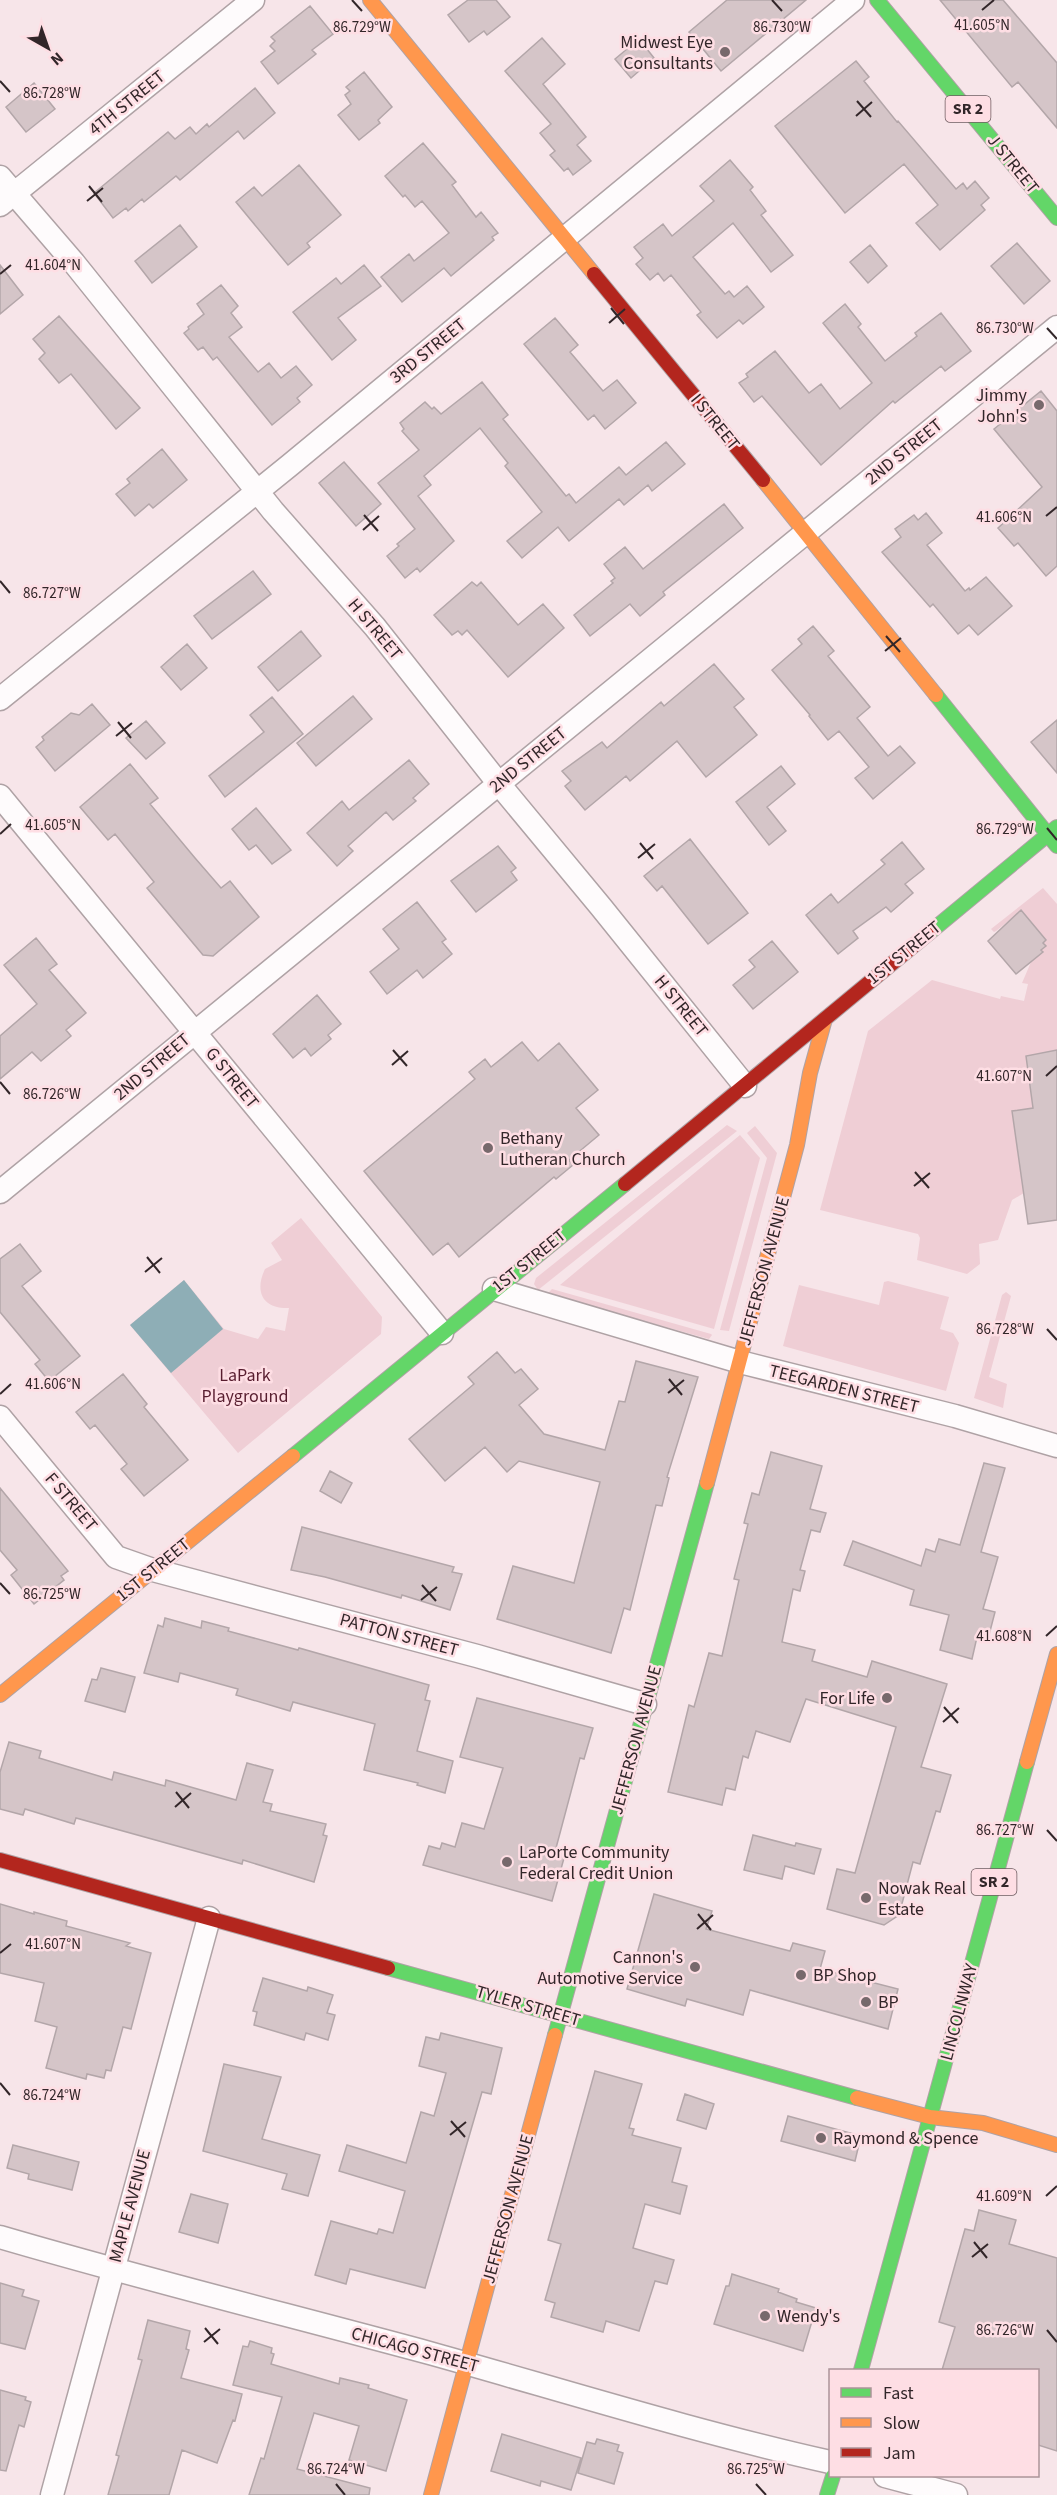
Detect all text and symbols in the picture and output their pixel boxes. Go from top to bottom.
text: 41.605°N [954,15,1010,36]
text: 86.729°W [333,17,391,38]
text: 86.730°W [753,17,811,38]
north arrow [18,18,78,78]
place label: Midwest Eye Consultants [620,30,713,76]
marker: Midwest Eye Consultants [718,45,732,59]
text: N [46,47,68,71]
street label: 4TH STREET [84,64,171,142]
text: 86.728°W [23,83,81,104]
road number: SR 2 [946,96,990,122]
street label: J STREET [981,129,1045,199]
text: 41.604°N [25,255,81,276]
street label: 3RD STREET [385,312,472,390]
text: 86.730°W [976,318,1034,339]
place label: Jimmy John's [976,383,1028,429]
street label: I STREET [684,388,746,456]
marker: Jimmy John's [1032,398,1046,412]
street label: 2ND STREET [860,413,948,491]
text: 41.606°N [976,507,1032,528]
text: 86.727°W [23,583,81,604]
street label: H STREET [342,593,408,665]
street label: 2ND STREET [484,721,572,799]
text: 41.605°N [25,815,81,836]
text: 86.729°W [976,819,1034,840]
street label: 1ST STREET [861,915,947,991]
street label: H STREET [648,970,714,1043]
street label: 2ND STREET [108,1027,196,1106]
street label: G STREET [199,1042,265,1114]
text: 41.607°N [976,1066,1032,1087]
text: 86.726°W [23,1084,81,1105]
place label: Bethany Lutheran Church [500,1126,625,1172]
marker: Bethany Lutheran Church [481,1141,495,1155]
street label: JEFFERSON AVENUE [732,1194,796,1348]
street label: 1ST STREET [486,1223,572,1299]
text: 86.728°W [976,1319,1034,1340]
street label: TEEGARDEN STREET [767,1358,922,1420]
park label: LaPark Playground [202,1363,288,1409]
text: 41.606°N [25,1374,81,1395]
street label: F STREET [39,1467,103,1537]
street label: 1ST STREET [110,1532,196,1608]
text: 86.725°W [23,1584,81,1605]
street label: PATTON STREET [337,1607,461,1663]
text: 41.608°N [976,1626,1032,1647]
street label: JEFFERSON AVENUE [604,1663,668,1817]
place label: For Life [820,1686,875,1711]
marker: For Life [880,1691,894,1705]
text: 86.727°W [976,1820,1034,1841]
place label: LaPorte Community Federal Credit Union [519,1840,673,1886]
marker: LaPorte Community Federal Credit Union [500,1855,514,1869]
road number: SR 2 [972,1869,1016,1895]
place label: Nowak Real Estate [878,1876,966,1922]
marker: Nowak Real Estate [859,1891,873,1905]
text: 41.607°N [25,1934,81,1955]
place label: Cannon's Automotive Service [537,1945,683,1991]
marker: Cannon's Automotive Service [688,1960,702,1974]
street label: LINCOLNWAY [934,1960,984,2063]
place label: BP Shop [813,1963,877,1988]
marker: BP Shop [794,1968,808,1982]
street label: TYLER STREET [473,1979,584,2033]
place label: BP [878,1990,899,2015]
marker: BP [859,1995,873,2009]
text: 86.724°W [23,2085,81,2106]
place label: Raymond & Spence [833,2126,979,2151]
marker: Raymond & Spence [814,2131,828,2145]
street label: JEFFERSON AVENUE [476,2132,540,2286]
street label: MAPLE AVENUE [103,2147,157,2265]
text: 41.609°N [976,2186,1032,2207]
place label: Wendy's [777,2304,840,2329]
marker: Wendy's [758,2309,772,2323]
text: 86.726°W [976,2320,1034,2341]
street label: CHICAGO STREET [348,2321,482,2379]
legend [829,2369,1039,2477]
text: Fast [883,2381,914,2406]
text: Slow [883,2411,920,2436]
text: Jam [883,2441,916,2466]
text: 86.724°W [307,2459,365,2480]
text: 86.725°W [727,2459,785,2480]

